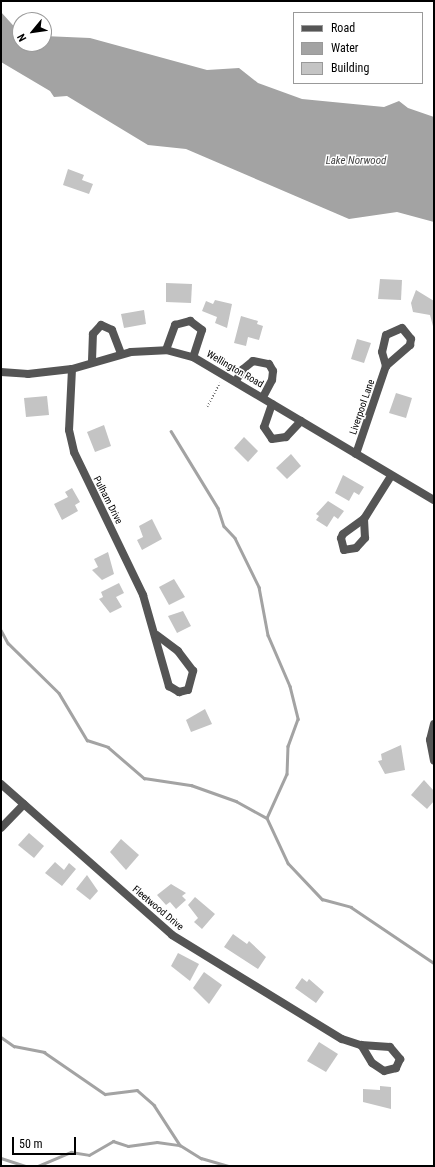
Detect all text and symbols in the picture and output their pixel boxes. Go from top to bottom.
north arrow [12,12,52,52]
legend [293,12,423,84]
text: Road [331,21,355,35]
text: N [15,31,29,44]
text: Water [331,41,359,55]
text: Building [331,61,369,75]
water label: Lake Norwood [326,154,386,168]
street label: Wellington Road [204,348,266,390]
street label: Liverpool Lane [347,378,377,436]
street label: Pulham Drive [91,474,125,526]
street label: Fleetwood Drive [130,883,186,933]
scale bar [14,1129,78,1155]
text: 50 m [19,1137,43,1151]

